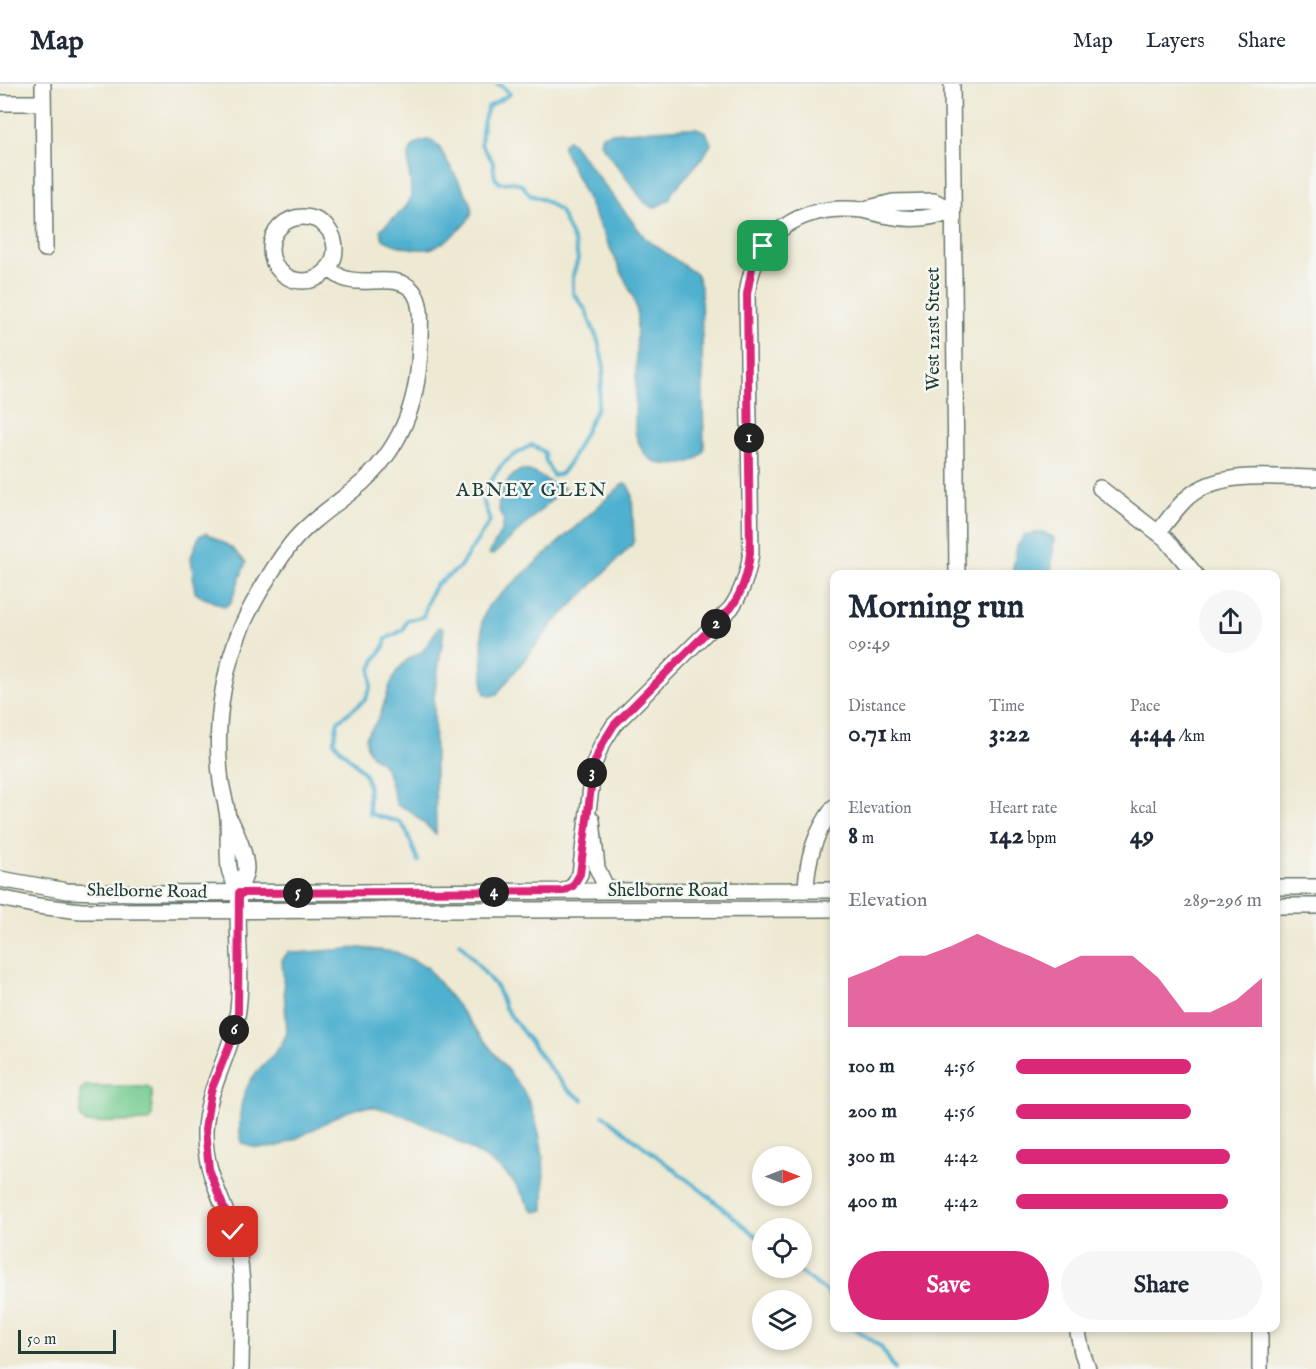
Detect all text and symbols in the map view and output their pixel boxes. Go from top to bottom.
text: Map [30,24,84,59]
text: Map [1073,28,1113,55]
text: Layers [1146,28,1205,55]
text: Share [1238,28,1286,55]
pin [737,220,788,271]
icon: arrive [746,229,779,262]
street label: West 121st Street [923,267,946,391]
pin: 1 [734,423,764,453]
text: 1 [746,428,752,448]
district label: ABNEY GLEN [455,478,608,503]
text: Morning run [848,587,1024,629]
button: share [1199,590,1262,653]
pin: 2 [701,609,731,639]
text: 2 [712,614,720,634]
text: 09:49 [848,631,890,656]
text: Distance [848,697,906,717]
text: Time [989,697,1025,717]
text: Pace [1130,697,1160,717]
text: 0.71 [848,717,887,750]
text: 3:22 [989,717,1030,750]
text: 4:44 [1130,717,1175,750]
text: km [887,727,911,747]
text: /km [1175,727,1205,747]
pin: 3 [577,758,607,788]
text: 3 [589,763,595,783]
text: Elevation [848,799,911,819]
text: Heart rate [989,799,1057,819]
text: kcal [1130,799,1157,819]
text: 8 [848,819,858,852]
text: 142 [989,819,1024,852]
text: 49 [1130,819,1154,852]
text: m [858,829,874,849]
text: bpm [1024,829,1057,849]
pin: 4 [479,877,509,907]
pin: 5 [283,878,313,908]
street label: Shelborne Road [87,879,208,905]
street label: Shelborne Road [608,880,729,903]
text: 4 [490,882,498,902]
text: 5 [295,883,301,903]
text: Elevation [848,888,927,913]
text: 289–296 m [1183,888,1262,913]
pin: 6 [219,1015,249,1045]
text: 6 [231,1020,237,1040]
text: 100 m [848,1054,895,1079]
text: 4:56 [944,1054,975,1079]
text: 200 m [848,1099,897,1124]
text: 4:56 [944,1099,975,1124]
text: 300 m [848,1144,895,1169]
text: 4:42 [944,1144,978,1169]
north arrow [752,1146,812,1206]
map controls [752,1146,812,1350]
text: 400 m [848,1189,897,1214]
text: 4:42 [944,1189,978,1214]
pin [207,1206,258,1257]
icon: check [216,1215,249,1248]
button: locate [752,1218,812,1278]
button: Save [848,1251,1049,1320]
button: Share [1061,1251,1262,1320]
button: layers [752,1290,812,1350]
scale bar [18,1327,116,1354]
text: 50 m [27,1330,56,1350]

